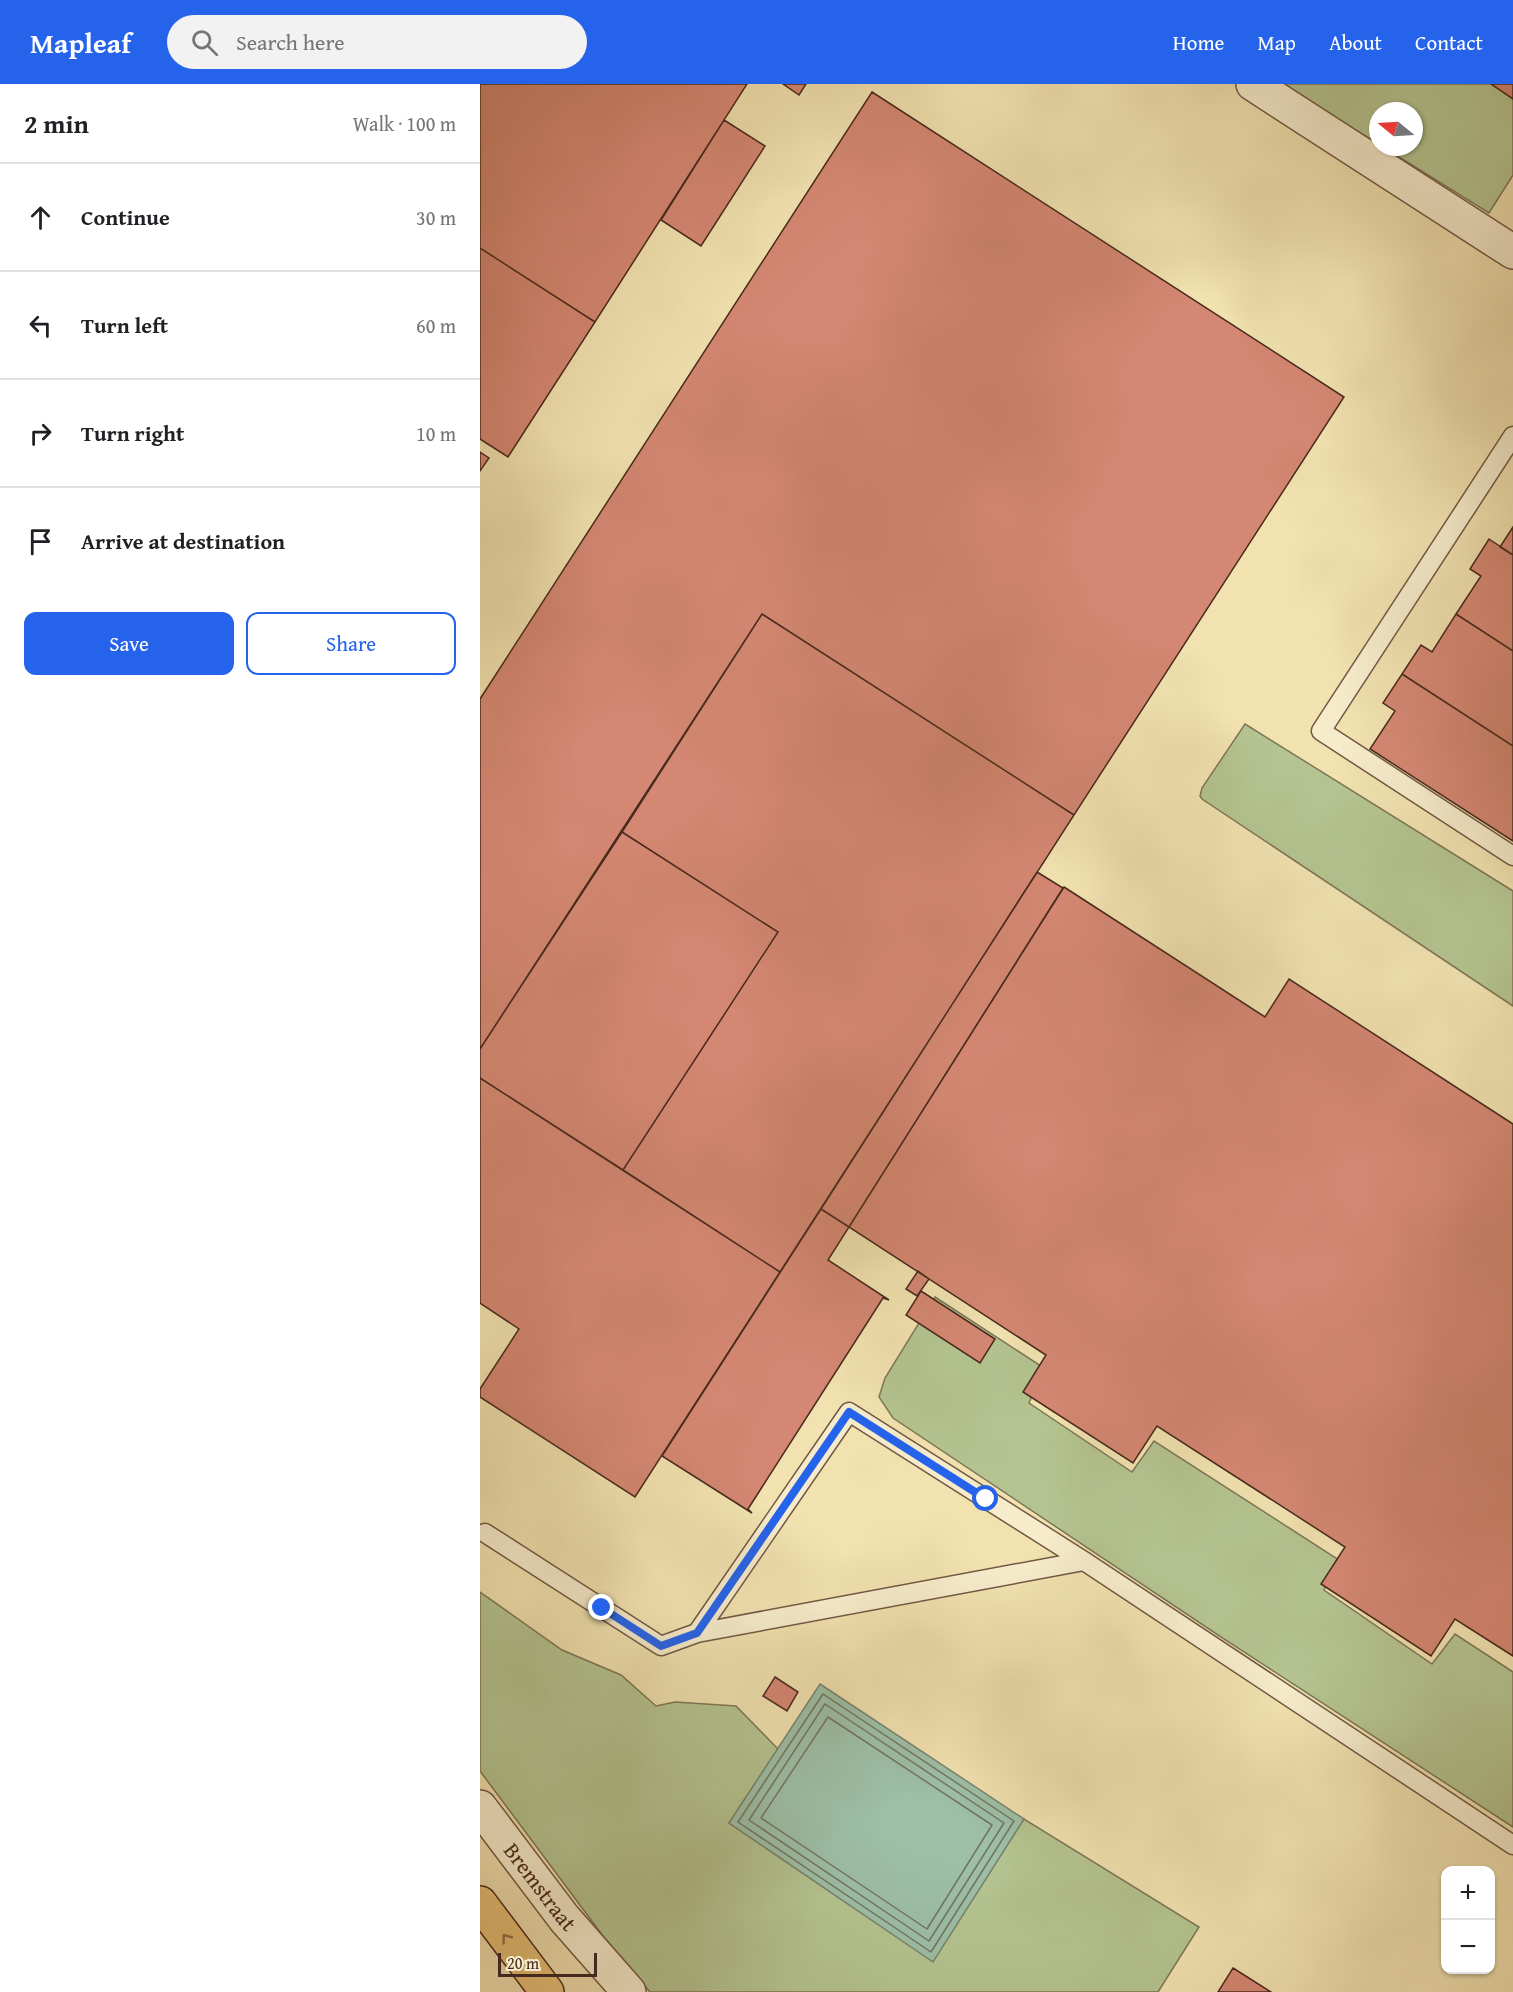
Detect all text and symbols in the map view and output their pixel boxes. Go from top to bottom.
search box [167,15,587,69]
text: Mapleaf [30,22,131,63]
icon: search [188,26,221,59]
text: Search here [236,26,345,58]
text: Home [1173,27,1224,58]
text: Map [1257,27,1296,58]
text: About [1329,27,1382,58]
text: Contact [1415,27,1483,58]
north arrow [1369,102,1423,156]
text: 2 min [24,104,89,143]
text: Walk · 100 m [353,109,456,138]
icon: ahead [24,201,57,234]
text: Continue [81,201,170,233]
text: 30 m [416,203,456,232]
icon: left [24,309,57,342]
text: Turn left [81,309,168,341]
text: 60 m [416,311,456,340]
icon: right [24,417,57,450]
text: Turn right [81,417,184,449]
text: 10 m [416,419,456,448]
icon: arrive [24,525,57,558]
text: Arrive at destination [81,525,285,557]
button: Save [24,612,234,675]
button: Share [246,612,456,675]
route start [972,1485,998,1511]
route end [588,1594,614,1620]
street label: Bremstraat [496,1836,584,1938]
map controls [1441,1866,1495,1974]
button: + [1441,1866,1495,1920]
button: − [1441,1920,1495,1974]
one-way arrow [502,1933,513,1944]
scale bar [498,1950,597,1978]
text: 20 m [507,1951,539,1975]

